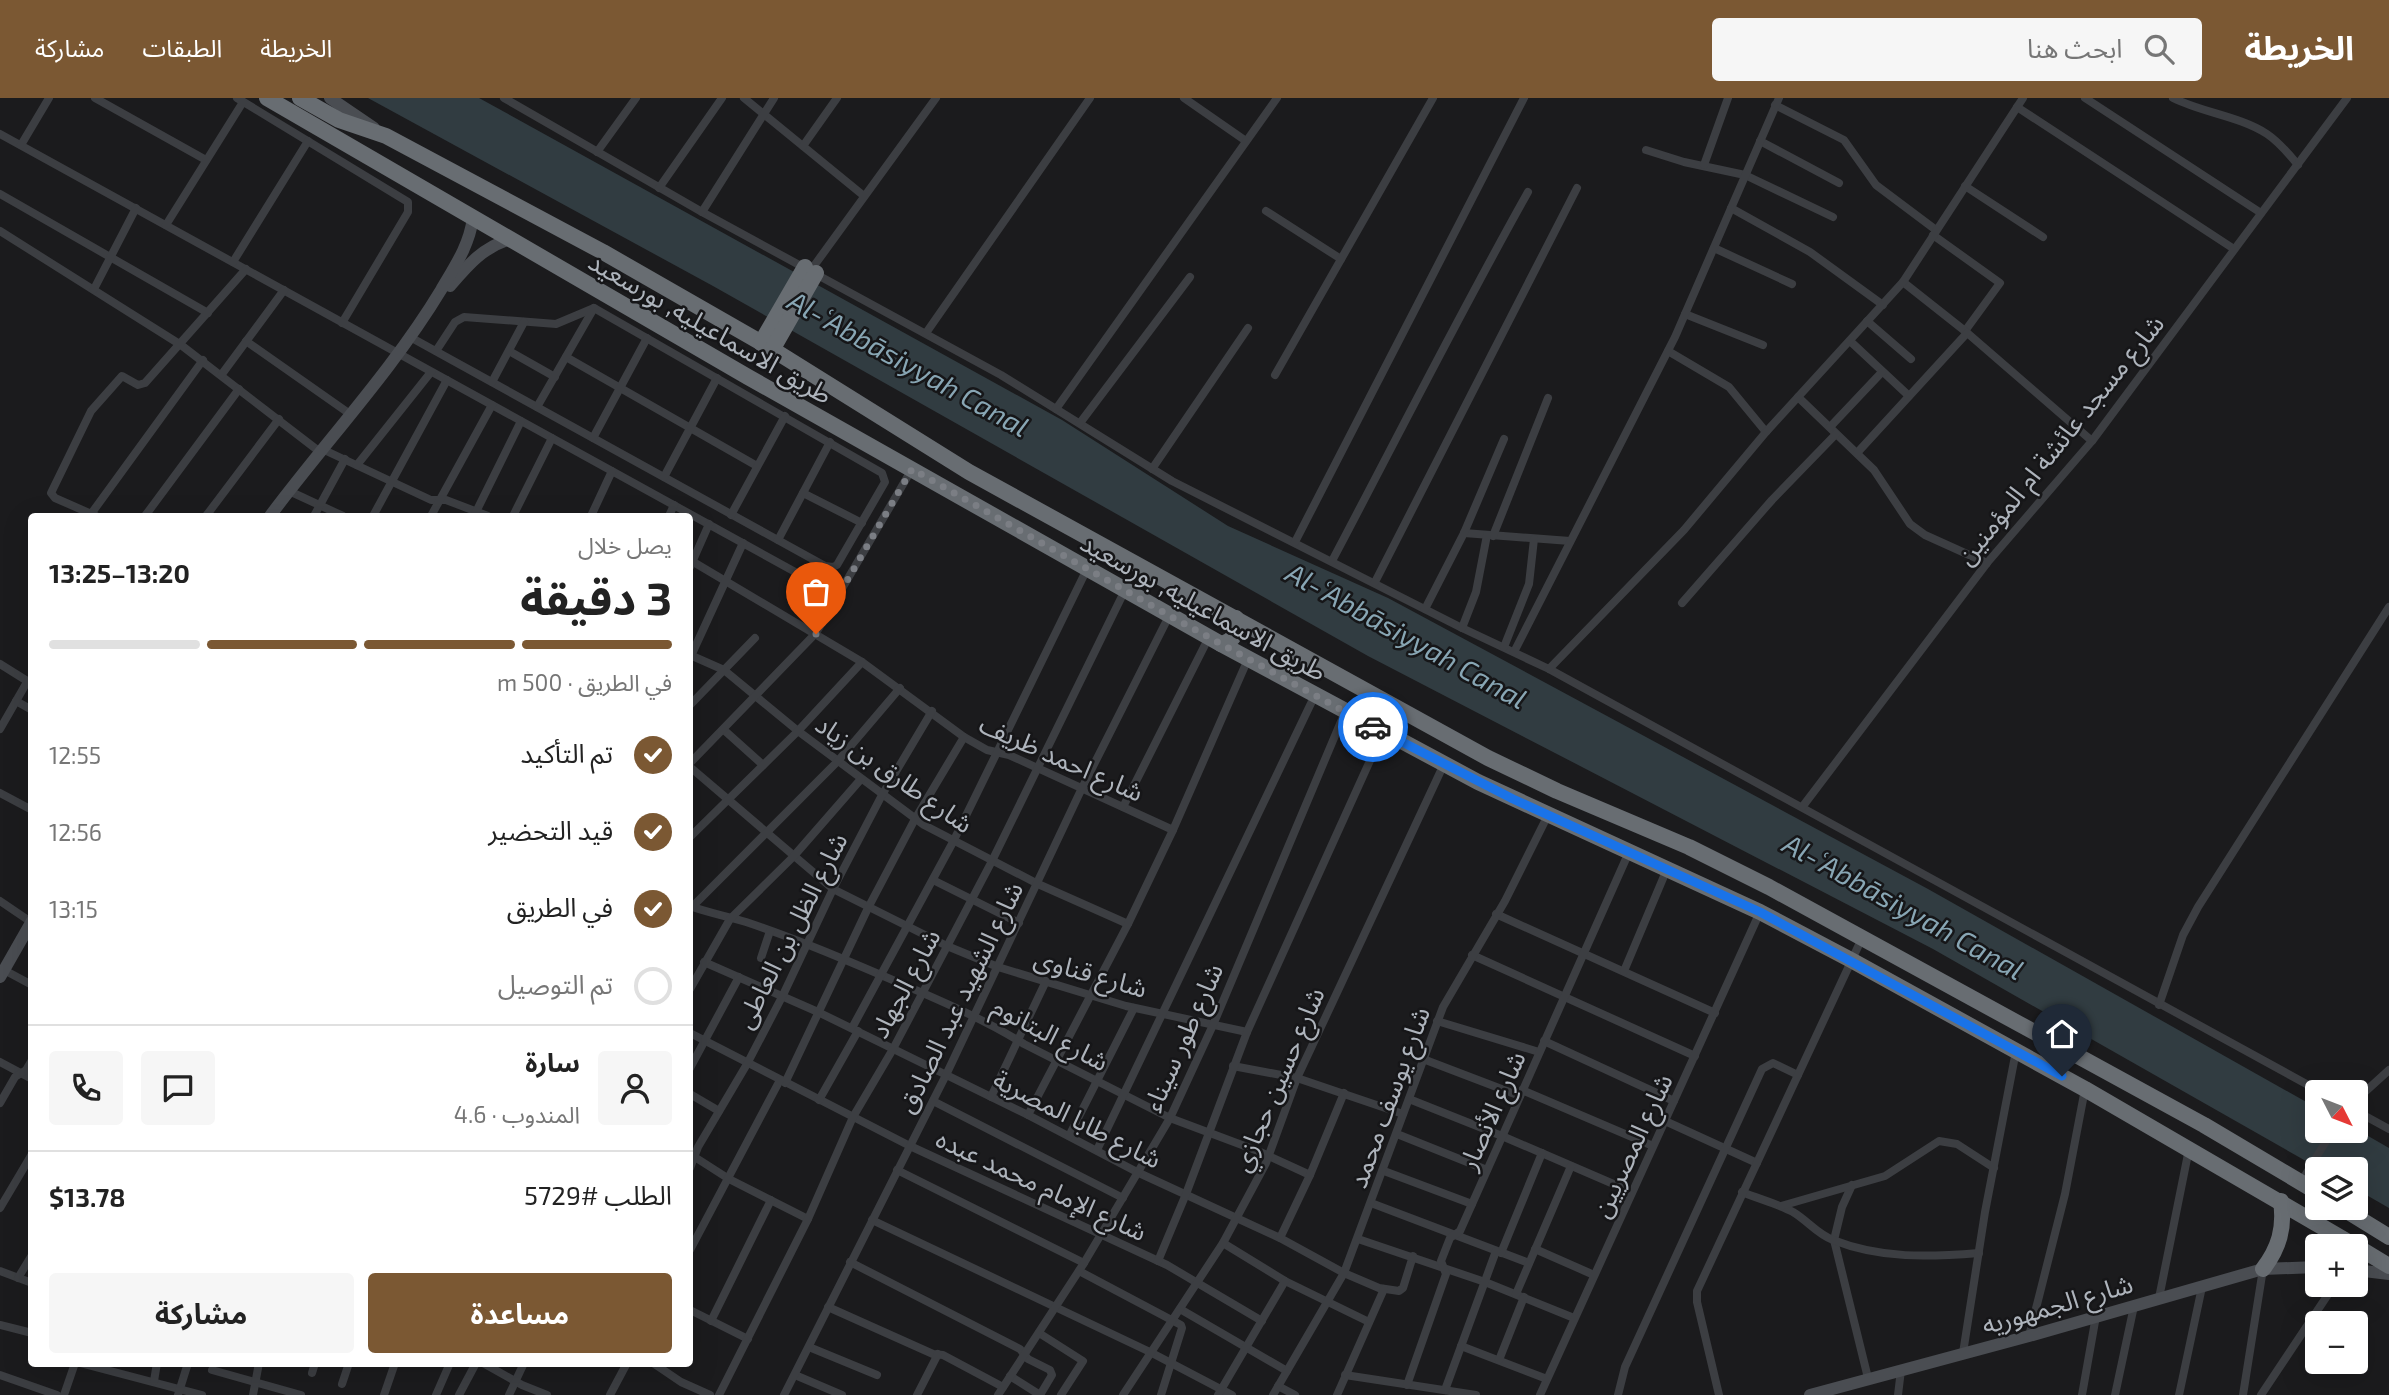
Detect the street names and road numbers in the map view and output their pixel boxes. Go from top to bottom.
street label: طريق الاسماعيليه, بورسعيد [583,245,838,411]
street label: شارع مسجد عائشة ام المؤمنين [1949,308,2174,574]
street label: طريق الاسماعيليه, بورسعيد [1075,526,1332,688]
street label: شارع طارق بن زياد [808,707,980,843]
street label: شارع احمد ظريف [973,707,1149,812]
street label: شارع الظل بن العاطى [727,827,857,1035]
street label: شارع الشهيد عبد الصادق [890,876,1033,1120]
street label: شارع الجهاد [862,923,950,1045]
street label: شارع قناوى [1030,941,1151,1008]
street label: شارع طور سيناء [1136,958,1233,1118]
street label: شارع حسين حجازي [1224,982,1335,1178]
street label: شارع البتانوم [985,989,1115,1082]
street label: شارع يوسف محمد [1341,1002,1440,1193]
street label: شارع الأنصار [1451,1046,1535,1177]
street label: شارع طابا المصرية [986,1062,1167,1178]
street label: شارع المصريين [1584,1068,1682,1224]
street label: شارع الإمام محمد عبده [929,1122,1152,1252]
street label: شارع الجمهوريه [1978,1267,2137,1344]

